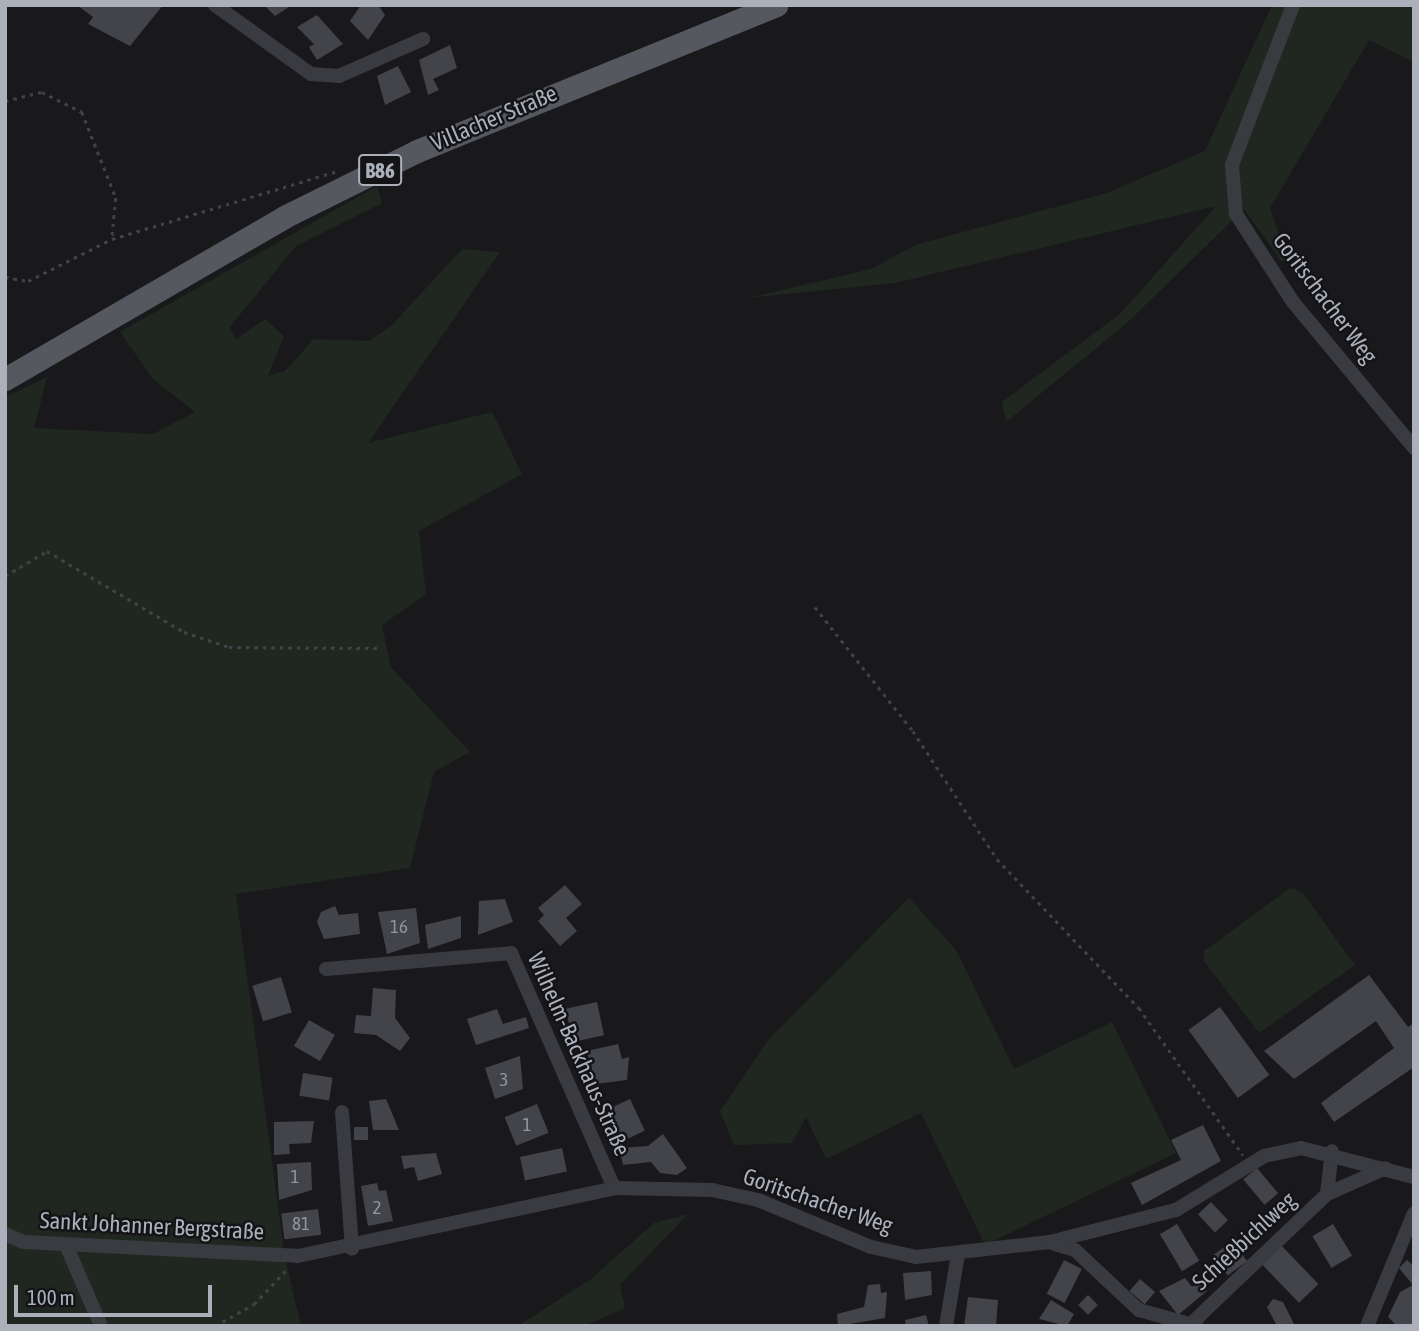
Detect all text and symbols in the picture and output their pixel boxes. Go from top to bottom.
street label: Villacher Straße [427,79,561,157]
road number: B86 [357,152,403,188]
street label: Goritschacher Weg [1267,227,1383,369]
house number: 16 [390,916,408,938]
street label: Wilhelm-Backhaus-Straße [522,948,636,1160]
house number: 3 [500,1069,508,1091]
house number: 1 [523,1114,531,1136]
street label: Goritschacher Weg [740,1162,896,1240]
house number: 1 [291,1166,299,1188]
street label: Schießbichlweg [1187,1186,1301,1296]
house number: 2 [373,1197,381,1219]
street label: Sankt Johanner Bergstraße [39,1206,265,1246]
house number: 81 [292,1213,310,1235]
scale bar [18,1272,215,1316]
text: 100 m [27,1285,75,1309]

